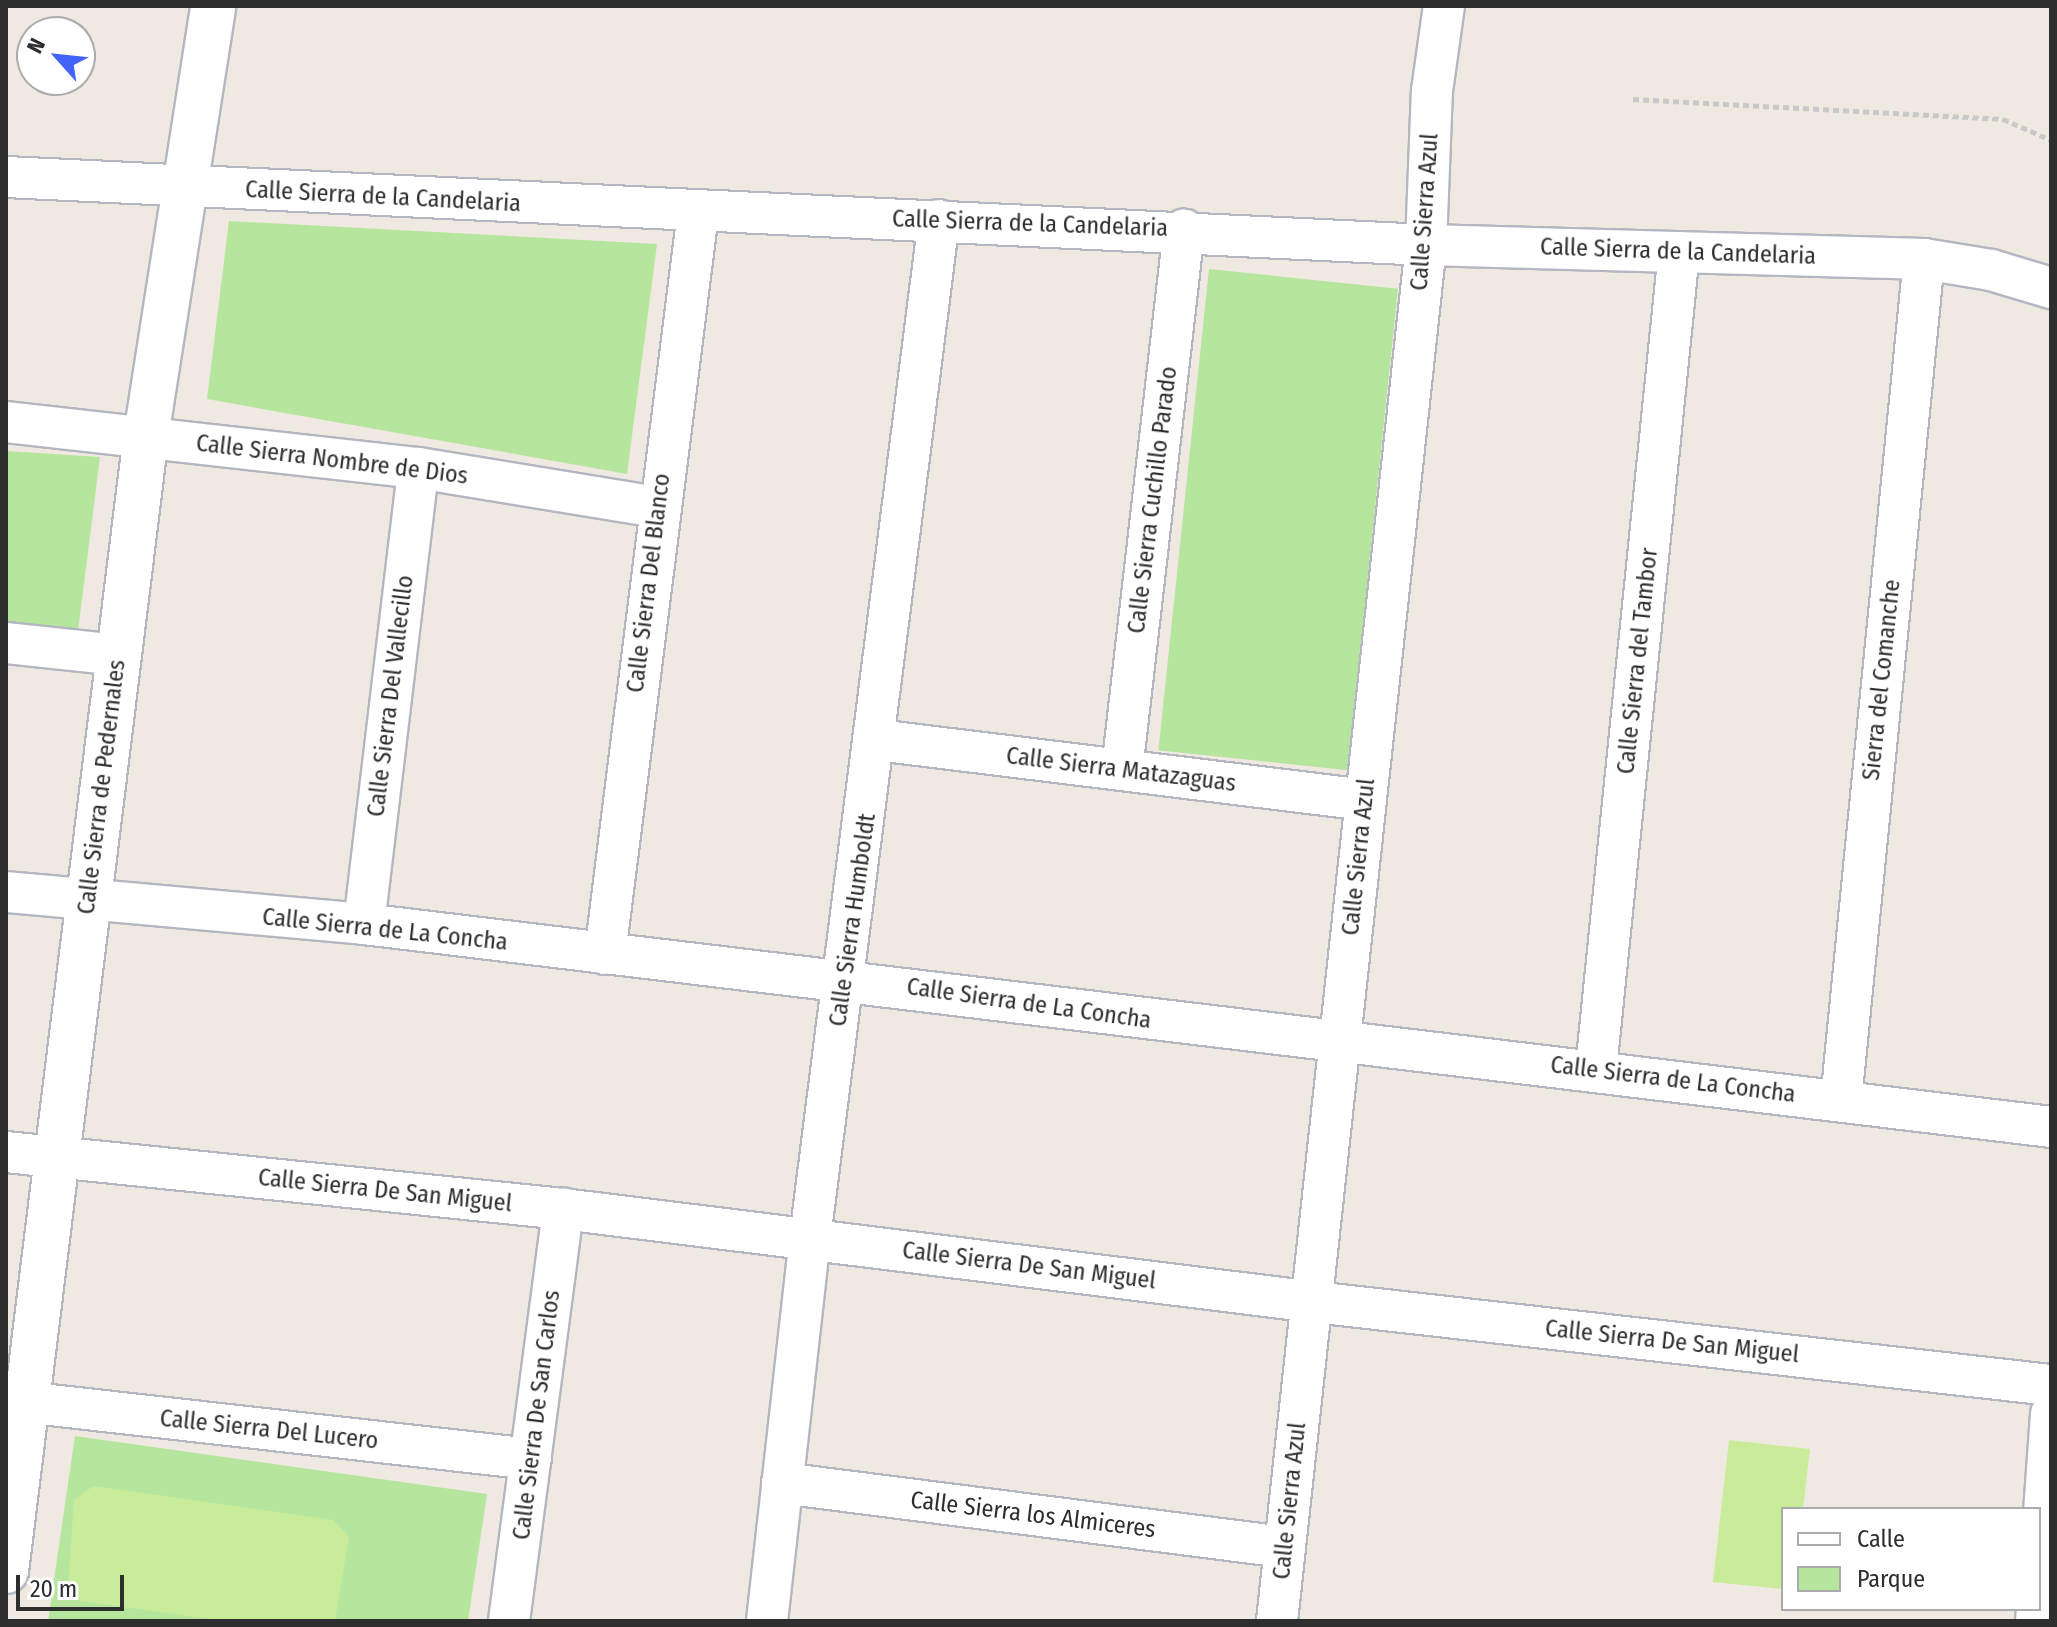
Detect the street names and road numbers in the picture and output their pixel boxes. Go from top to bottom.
street label: Calle Sierra Azul [1405,132,1445,292]
street label: Calle Sierra de la Candelaria [244,175,522,219]
street label: Calle Sierra de la Candelaria [892,205,1168,243]
street label: Calle Sierra de la Candelaria [1540,233,1816,271]
street label: Calle Sierra Cuchillo Parado [1122,365,1184,635]
street label: Calle Sierra Nombre de Dios [194,429,470,491]
street label: Calle Sierra Del Blanco [621,472,677,694]
street label: Calle Sierra del Tambor [1612,546,1664,776]
street label: Calle Sierra Del Vallecillo [362,574,420,818]
street label: Sierra del Comanche [1857,578,1907,782]
street label: Calle Sierra de Pedernales [72,658,132,916]
street label: Calle Sierra Matazaguas [1005,742,1237,798]
street label: Calle Sierra Azul [1336,777,1382,937]
street label: Calle Sierra Humboldt [824,812,882,1028]
street label: Calle Sierra de La Concha [261,903,509,957]
street label: Calle Sierra de La Concha [905,973,1153,1035]
street label: Calle Sierra de La Concha [1549,1051,1797,1109]
street label: Calle Sierra De San Miguel [257,1163,513,1219]
street label: Calle Sierra De San Miguel [901,1236,1157,1296]
street label: Calle Sierra De San Carlos [507,1289,567,1541]
street label: Calle Sierra De San Miguel [1544,1314,1800,1370]
street label: Calle Sierra Del Lucero [158,1404,380,1456]
street label: Calle Sierra Azul [1267,1421,1313,1581]
street label: Calle Sierra los Almiceres [909,1486,1157,1544]

